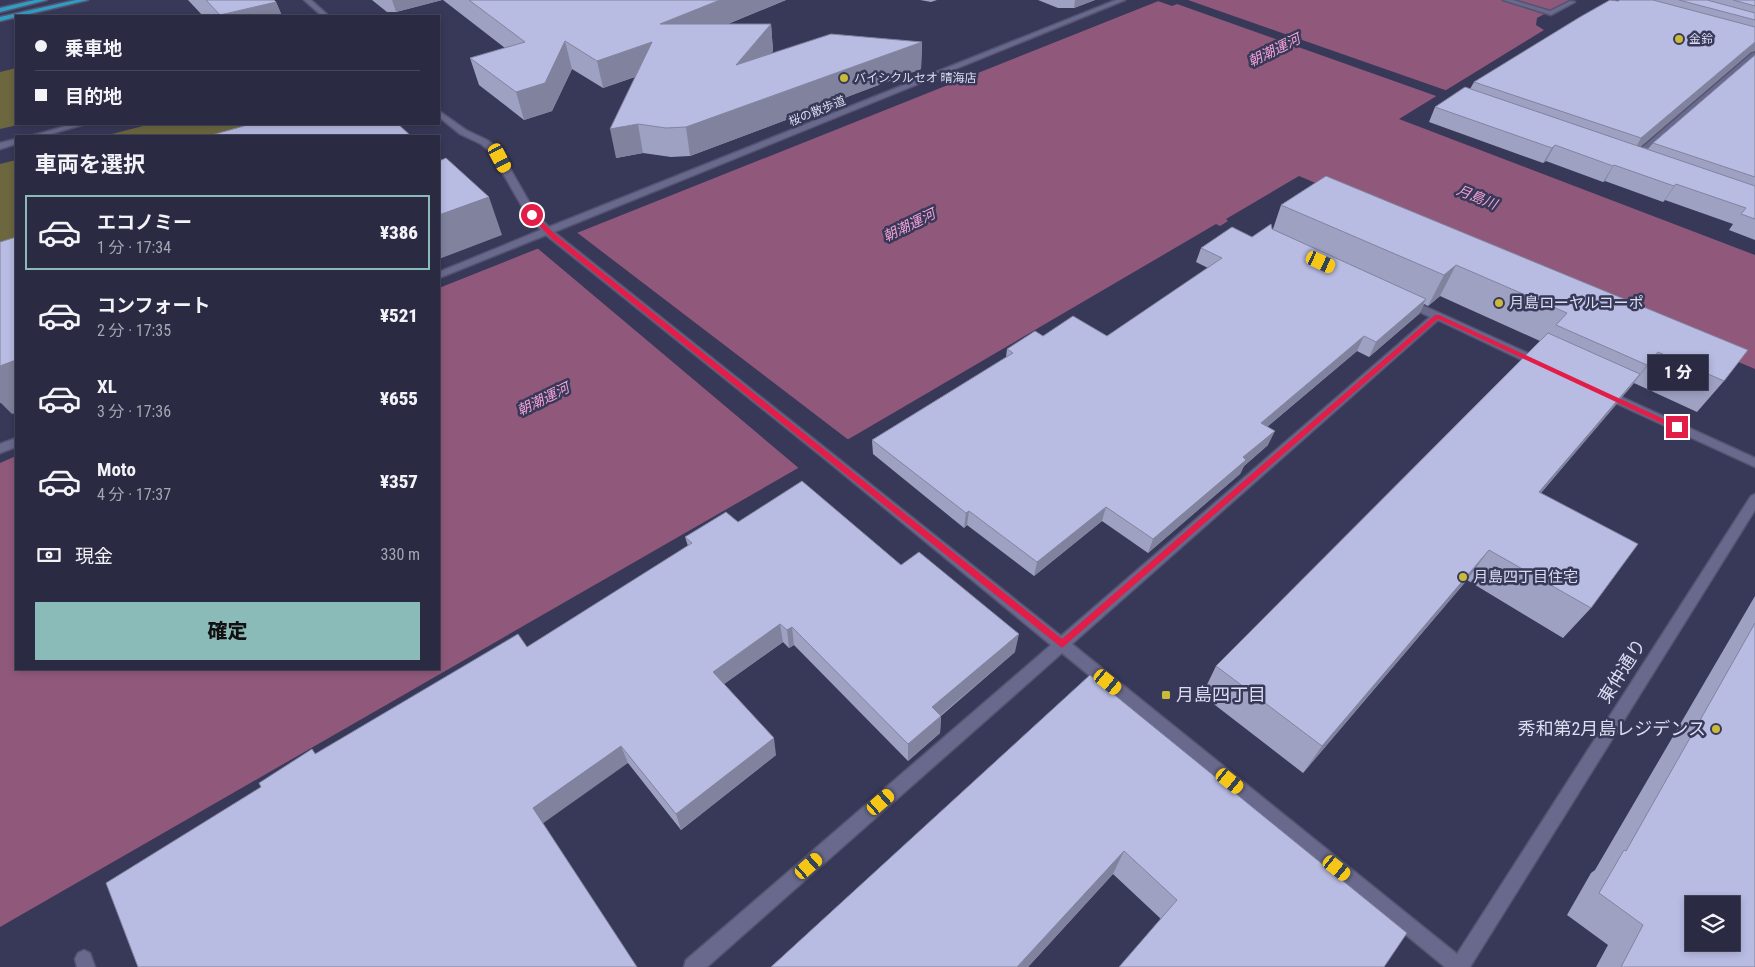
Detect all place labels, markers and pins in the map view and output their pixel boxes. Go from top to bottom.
place label: 金鈴 [1689,32,1713,46]
marker: 金鈴 [1673,33,1685,45]
place label: バイシクルセオ 晴海店 [854,71,976,85]
marker: バイシクルセオ 晴海店 [838,72,850,84]
place label: 月島ローヤルコーポ [1509,294,1644,312]
marker: 月島ローヤルコーポ [1493,297,1505,309]
place label: 月島四丁目住宅 [1473,568,1578,586]
marker: 月島四丁目住宅 [1457,571,1469,583]
place label: 月島四丁目 [1176,684,1266,705]
marker: 月島四丁目 [1160,689,1172,701]
place label: 秀和第2月島レジデンス [1517,718,1706,739]
marker: 秀和第2月島レジデンス [1710,723,1722,735]

